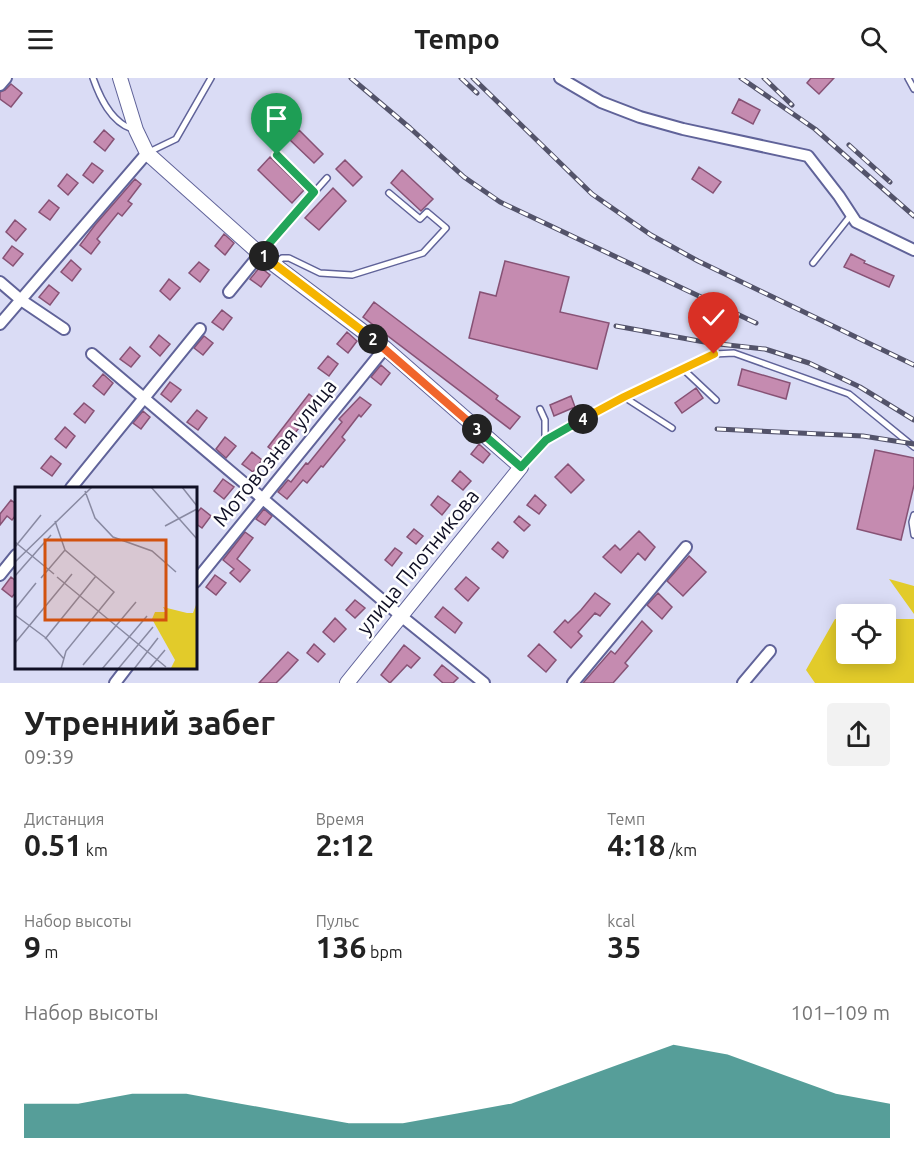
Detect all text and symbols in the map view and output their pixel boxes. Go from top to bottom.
icon: menu [24,23,57,56]
icon: search [857,23,890,56]
text: Tempo [414,24,500,54]
pin [251,93,302,155]
icon: arrive [260,102,293,135]
pin: 1 [249,241,279,271]
text: 1 [259,247,269,265]
pin [688,292,739,354]
icon: check [697,301,730,334]
pin: 2 [358,324,388,354]
text: 2 [368,330,378,348]
street label: Мотовозная улица [207,374,341,531]
pin: 4 [568,404,598,434]
text: 4 [578,410,588,428]
pin: 3 [462,414,492,444]
text: 3 [472,420,482,438]
street label: улица Плотникова [351,484,483,639]
inset map [15,487,196,668]
map controls [836,604,896,664]
button: locate [836,604,896,664]
button: share [827,703,890,766]
text: Утренний забег [24,704,275,741]
text: 09:39 [24,745,74,768]
text: Дистанция [24,810,104,828]
text: Время [316,810,364,828]
text: Темп [607,810,645,828]
text: 0.51 [24,828,82,862]
text: 2:12 [316,828,374,862]
text: 4:18 [607,828,665,862]
text: km [82,841,108,859]
text: /km [665,841,697,859]
text: Набор высоты [24,912,132,930]
text: Пульс [316,912,359,930]
text: kcal [607,912,635,930]
text: 9 [24,930,41,964]
text: 136 [316,930,366,964]
text: 35 [607,930,641,964]
text: m [41,943,58,961]
text: bpm [366,943,403,961]
text: Набор высоты [24,1001,159,1024]
text: 101–109 m [791,1001,890,1024]

